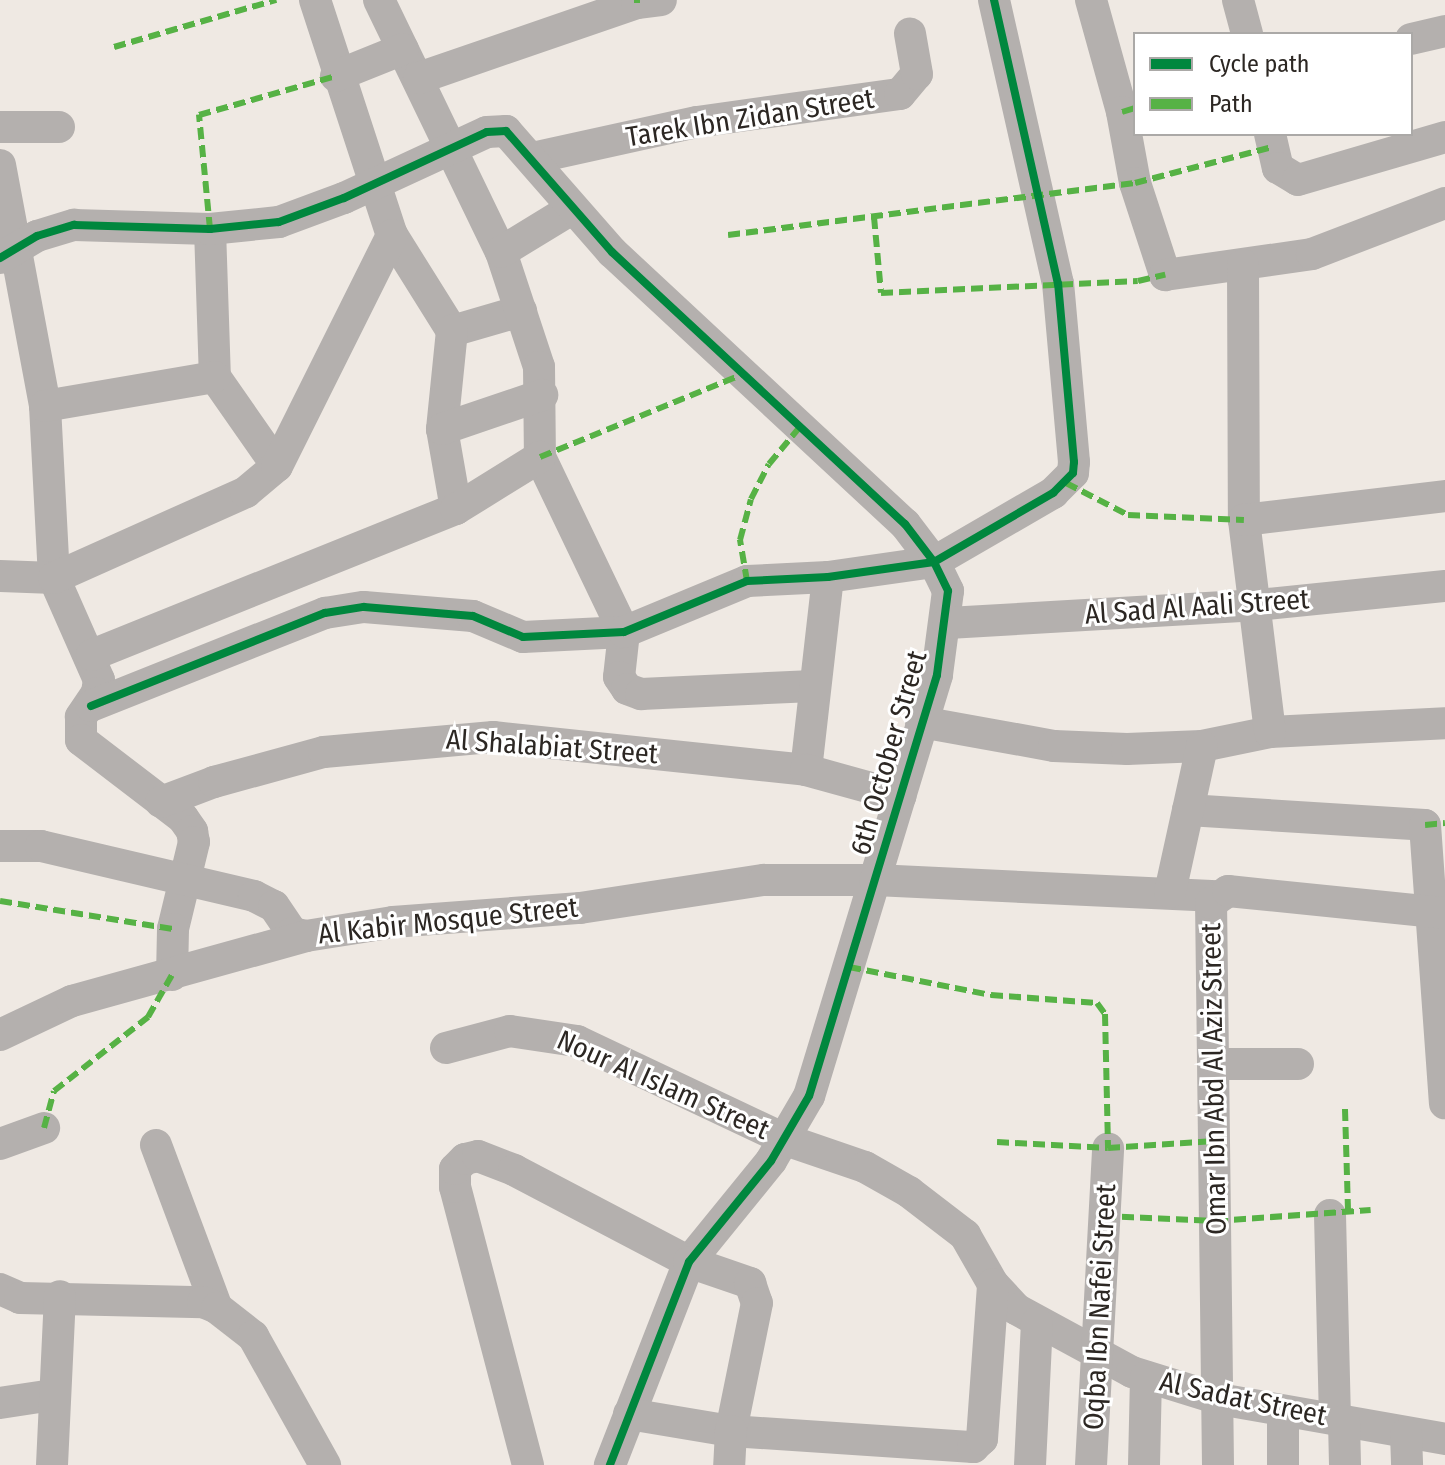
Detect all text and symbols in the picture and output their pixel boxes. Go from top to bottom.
legend [1133,32,1413,136]
text: Cycle path [1209,50,1309,78]
street label: Tarek Ibn Zidan Street [624,82,876,154]
text: Path [1209,90,1253,118]
street label: Al Sad Al Aali Street [1084,582,1310,632]
street label: 6th October Street [844,647,934,859]
street label: Al Shalabiat Street [445,723,659,771]
street label: Al Kabir Mosque Street [317,891,579,951]
street label: Omar Ibn Abd Al Aziz Street [1194,923,1234,1235]
street label: Nour Al Islam Street [552,1023,774,1147]
street label: Oqba Ibn Nafei Street [1077,1183,1123,1431]
street label: Al Sadat Street [1157,1365,1329,1433]

